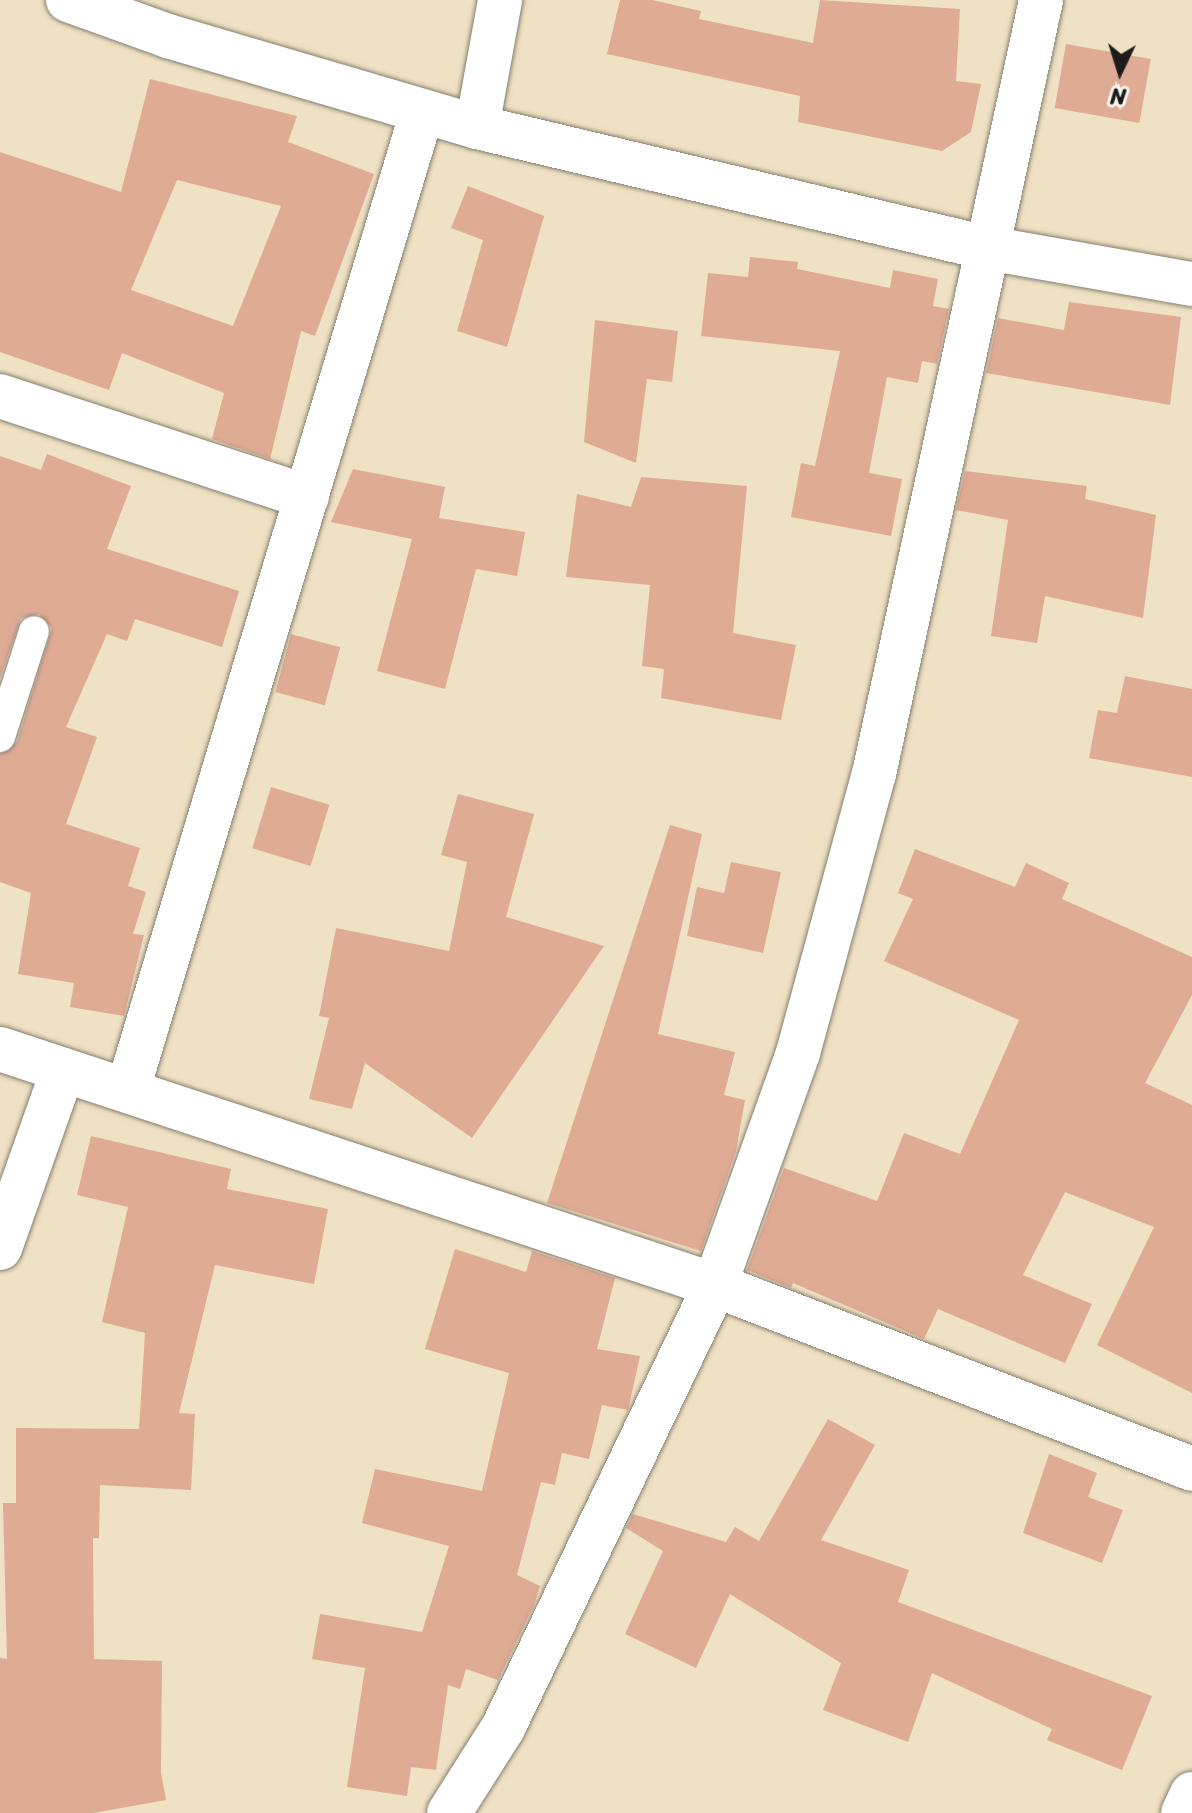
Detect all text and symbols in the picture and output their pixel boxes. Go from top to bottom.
north arrow [1080,32,1160,112]
text: N [1109,76,1127,116]

